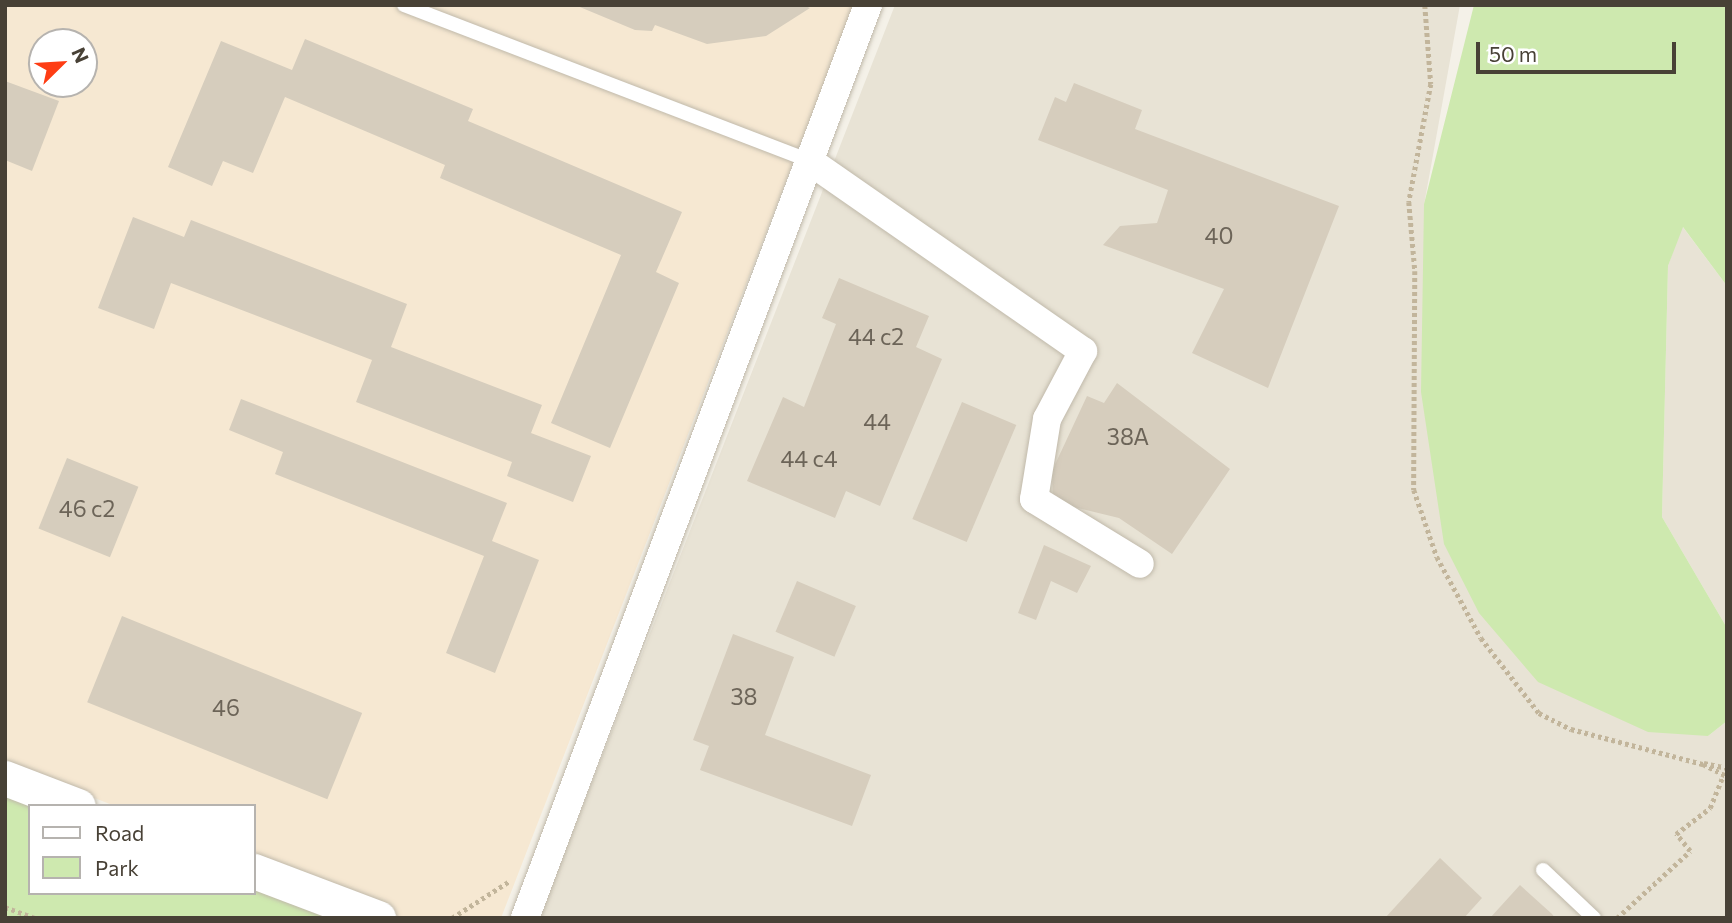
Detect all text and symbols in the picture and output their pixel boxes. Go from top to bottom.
north arrow [28,28,98,98]
scale bar [1480,28,1680,72]
text: 50 m [1489,41,1537,66]
text: N [67,44,94,66]
house number: 40 [1205,221,1233,249]
house number: 44 с2 [848,322,904,350]
house number: 44 [863,407,891,435]
house number: 38А [1107,422,1149,450]
house number: 44 с4 [780,444,838,472]
house number: 46 с2 [59,494,115,522]
house number: 38 [730,682,758,710]
house number: 46 [212,693,240,721]
legend [28,804,256,895]
text: Road [95,820,144,845]
text: Park [95,855,139,880]

